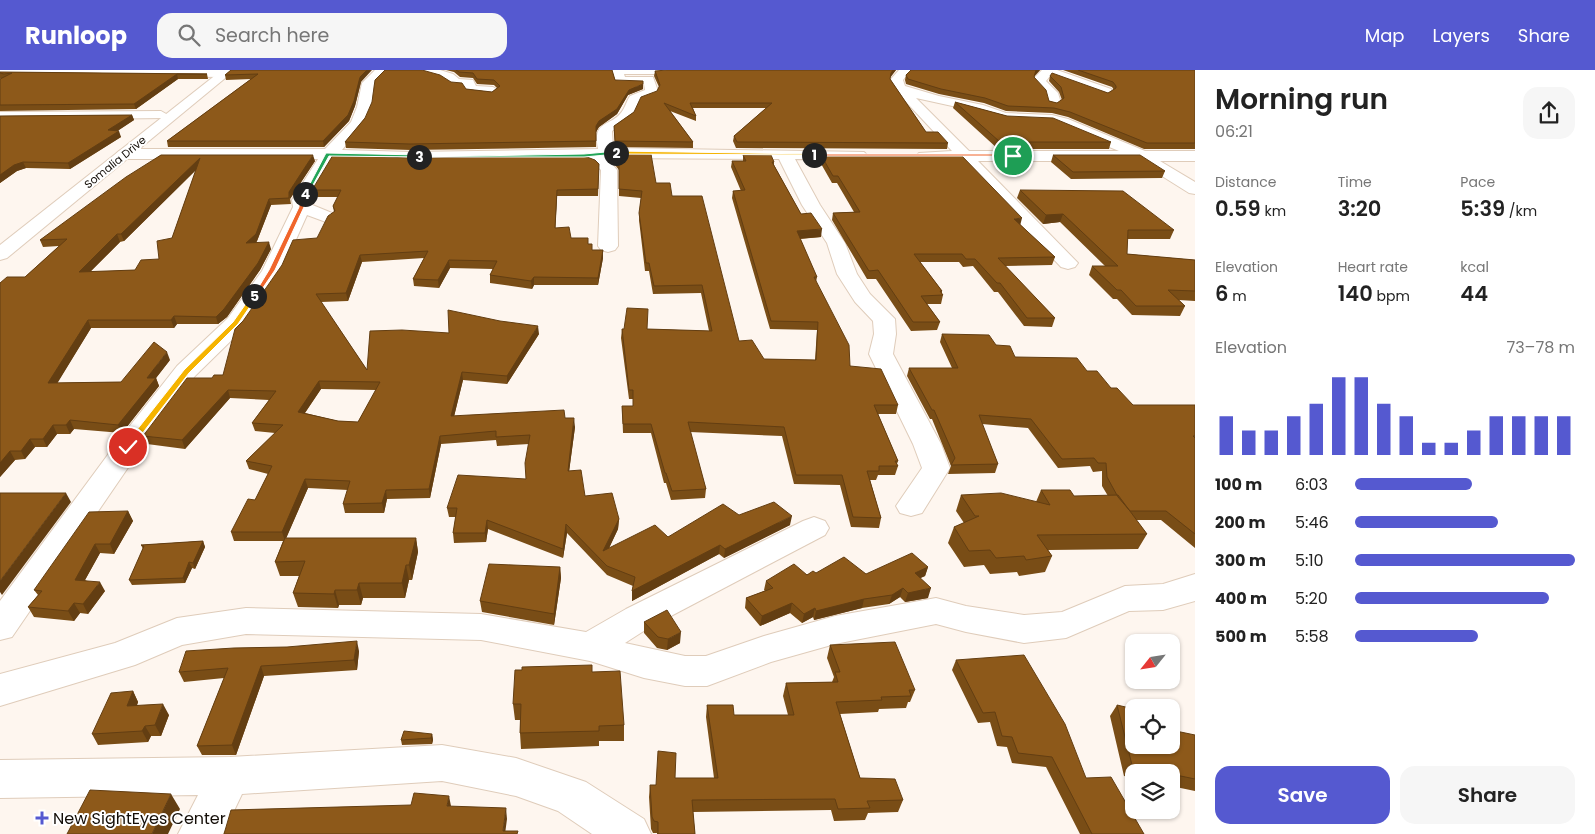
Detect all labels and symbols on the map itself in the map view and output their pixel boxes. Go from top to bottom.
street label: Somalia Drive [81,132,150,192]
pin [992,135,1034,177]
pin: 2 [604,140,628,166]
pin: 1 [802,142,826,168]
pin: 3 [406,144,432,170]
pin: 4 [292,182,318,206]
pin: 5 [242,284,266,308]
pin [107,426,149,468]
north arrow [1125,634,1180,689]
place label: New SightEyes Center [53,807,226,830]
marker: New SightEyes Center [35,811,49,825]

